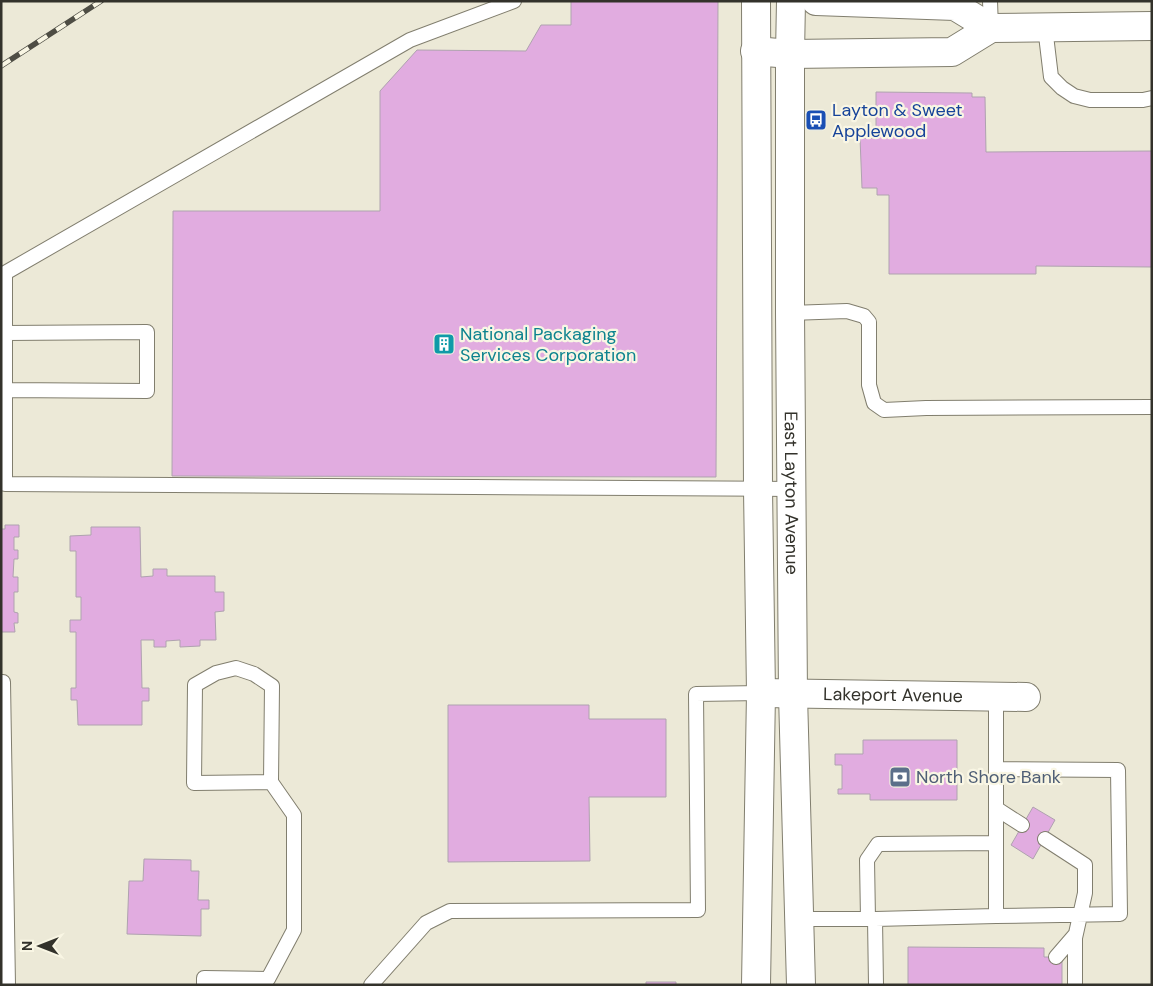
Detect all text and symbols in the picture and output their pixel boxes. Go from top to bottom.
place label: Layton & Sweet Applewood [832,98,963,143]
bus stop icon: Layton & Sweet Applewood [804,108,828,132]
place label: National Packaging Services Corporation [460,322,636,367]
building icon: National Packaging Services Corporation [432,332,456,356]
street label: East Layton Avenue [779,411,804,575]
street label: Lakeport Avenue [823,682,963,708]
bank icon: North Shore Bank [888,765,912,789]
place label: North Shore Bank [916,765,1061,789]
north arrow [15,921,65,971]
text: N [18,941,36,951]

